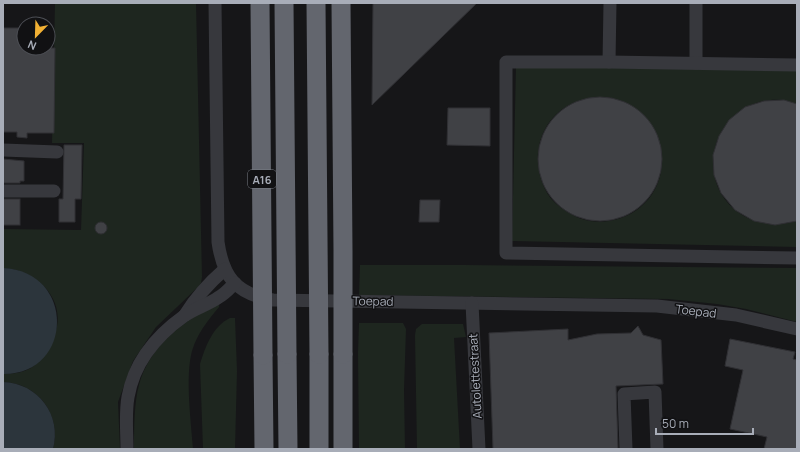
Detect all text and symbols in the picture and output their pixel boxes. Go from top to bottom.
north arrow [16,16,56,56]
text: N [25,37,38,54]
road number: A16 [248,170,276,188]
street label: Toepad [352,292,394,310]
street label: Toepad [675,300,717,322]
street label: Autolettestraat [464,333,486,419]
scale bar [656,410,753,436]
text: 50 m [662,415,689,432]

